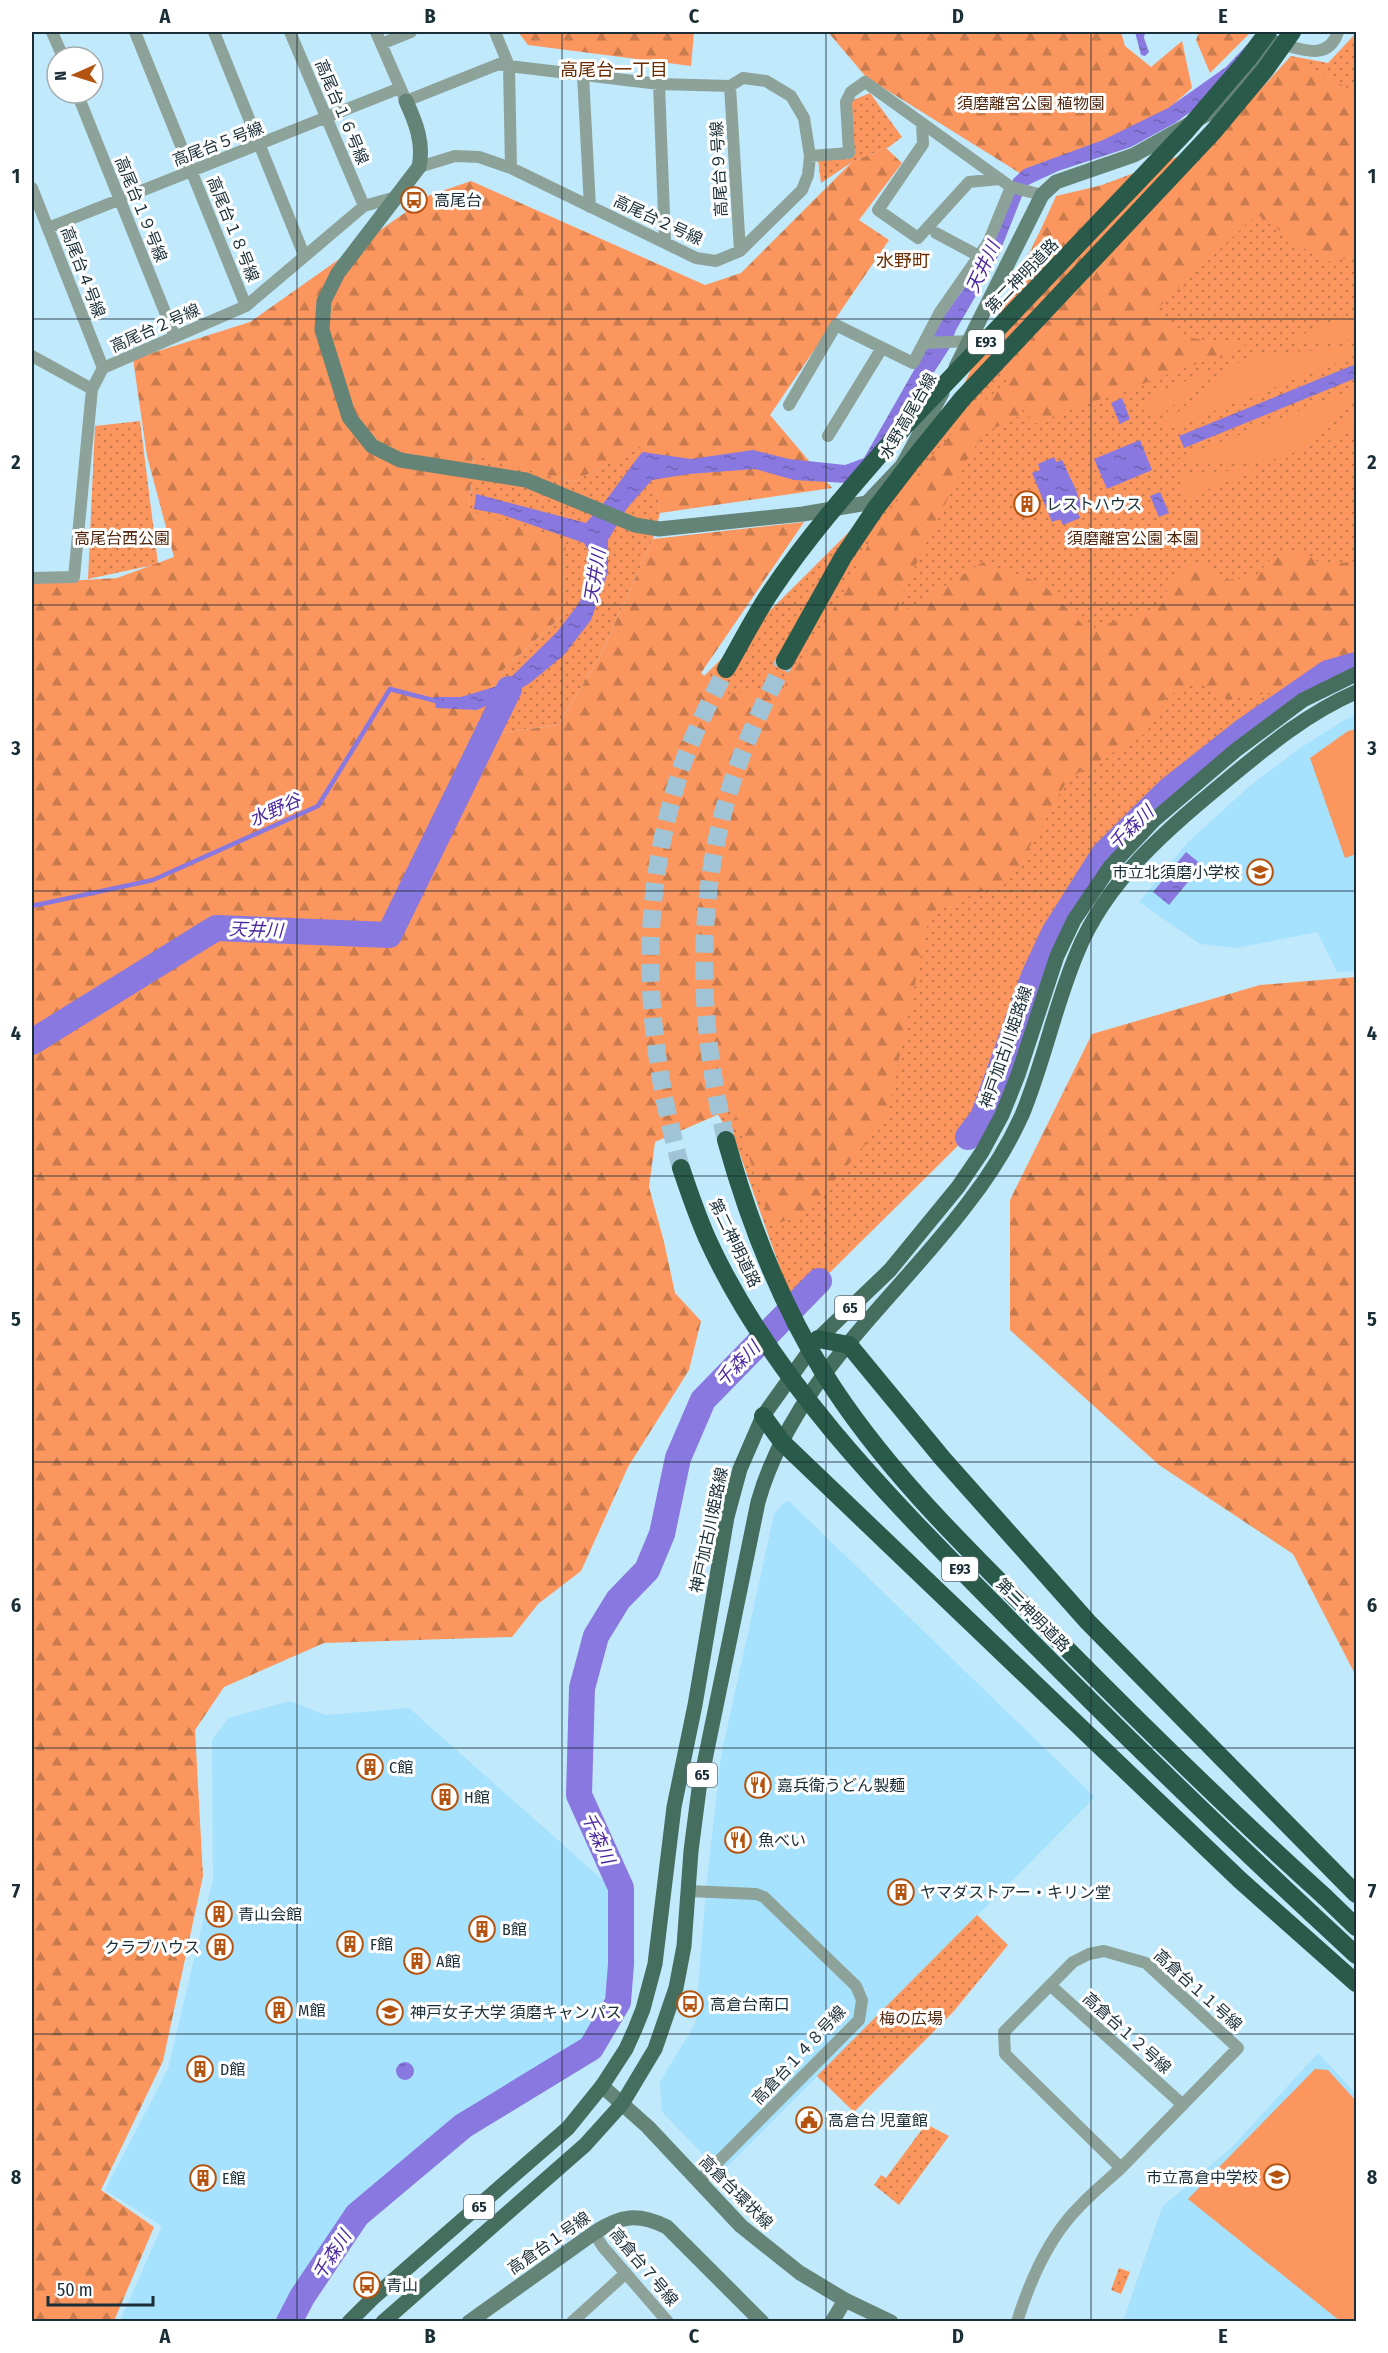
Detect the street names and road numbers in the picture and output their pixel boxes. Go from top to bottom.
street label: 高尾台１６号線 [311,57,373,167]
street label: 高尾台５号線 [170,118,266,170]
street label: 高尾台９号線 [707,121,731,217]
street label: 高尾台１９号線 [111,154,171,264]
street label: 高尾台１８号線 [203,174,263,284]
street label: 高尾台２号線 [610,191,706,249]
street label: 高尾台４号線 [57,224,109,320]
street label: 第二神明道路 [982,235,1062,317]
street label: 高尾台２号線 [107,300,203,356]
road number: E93 [968,330,1004,354]
street label: 水野高尾台線 [876,370,940,462]
street label: 神戸加古川姫路線 [976,983,1036,1111]
street label: 第二神明道路 [705,1196,765,1290]
road number: 65 [835,1296,865,1320]
street label: 神戸加古川姫路線 [686,1465,732,1595]
road number: E93 [942,1557,978,1581]
street label: 第二神明道路 [992,1574,1074,1656]
road number: 65 [687,1763,717,1787]
street label: 高倉台１１号線 [1150,1945,1246,2035]
street label: 高倉台１２号線 [1079,1988,1175,2078]
street label: 高倉台１４８号線 [748,2002,850,2108]
street label: 高倉台環状線 [695,2151,777,2233]
road number: 65 [464,2195,494,2219]
street label: 高倉台１号線 [504,2208,594,2278]
street label: 高倉台７号線 [606,2224,682,2310]

